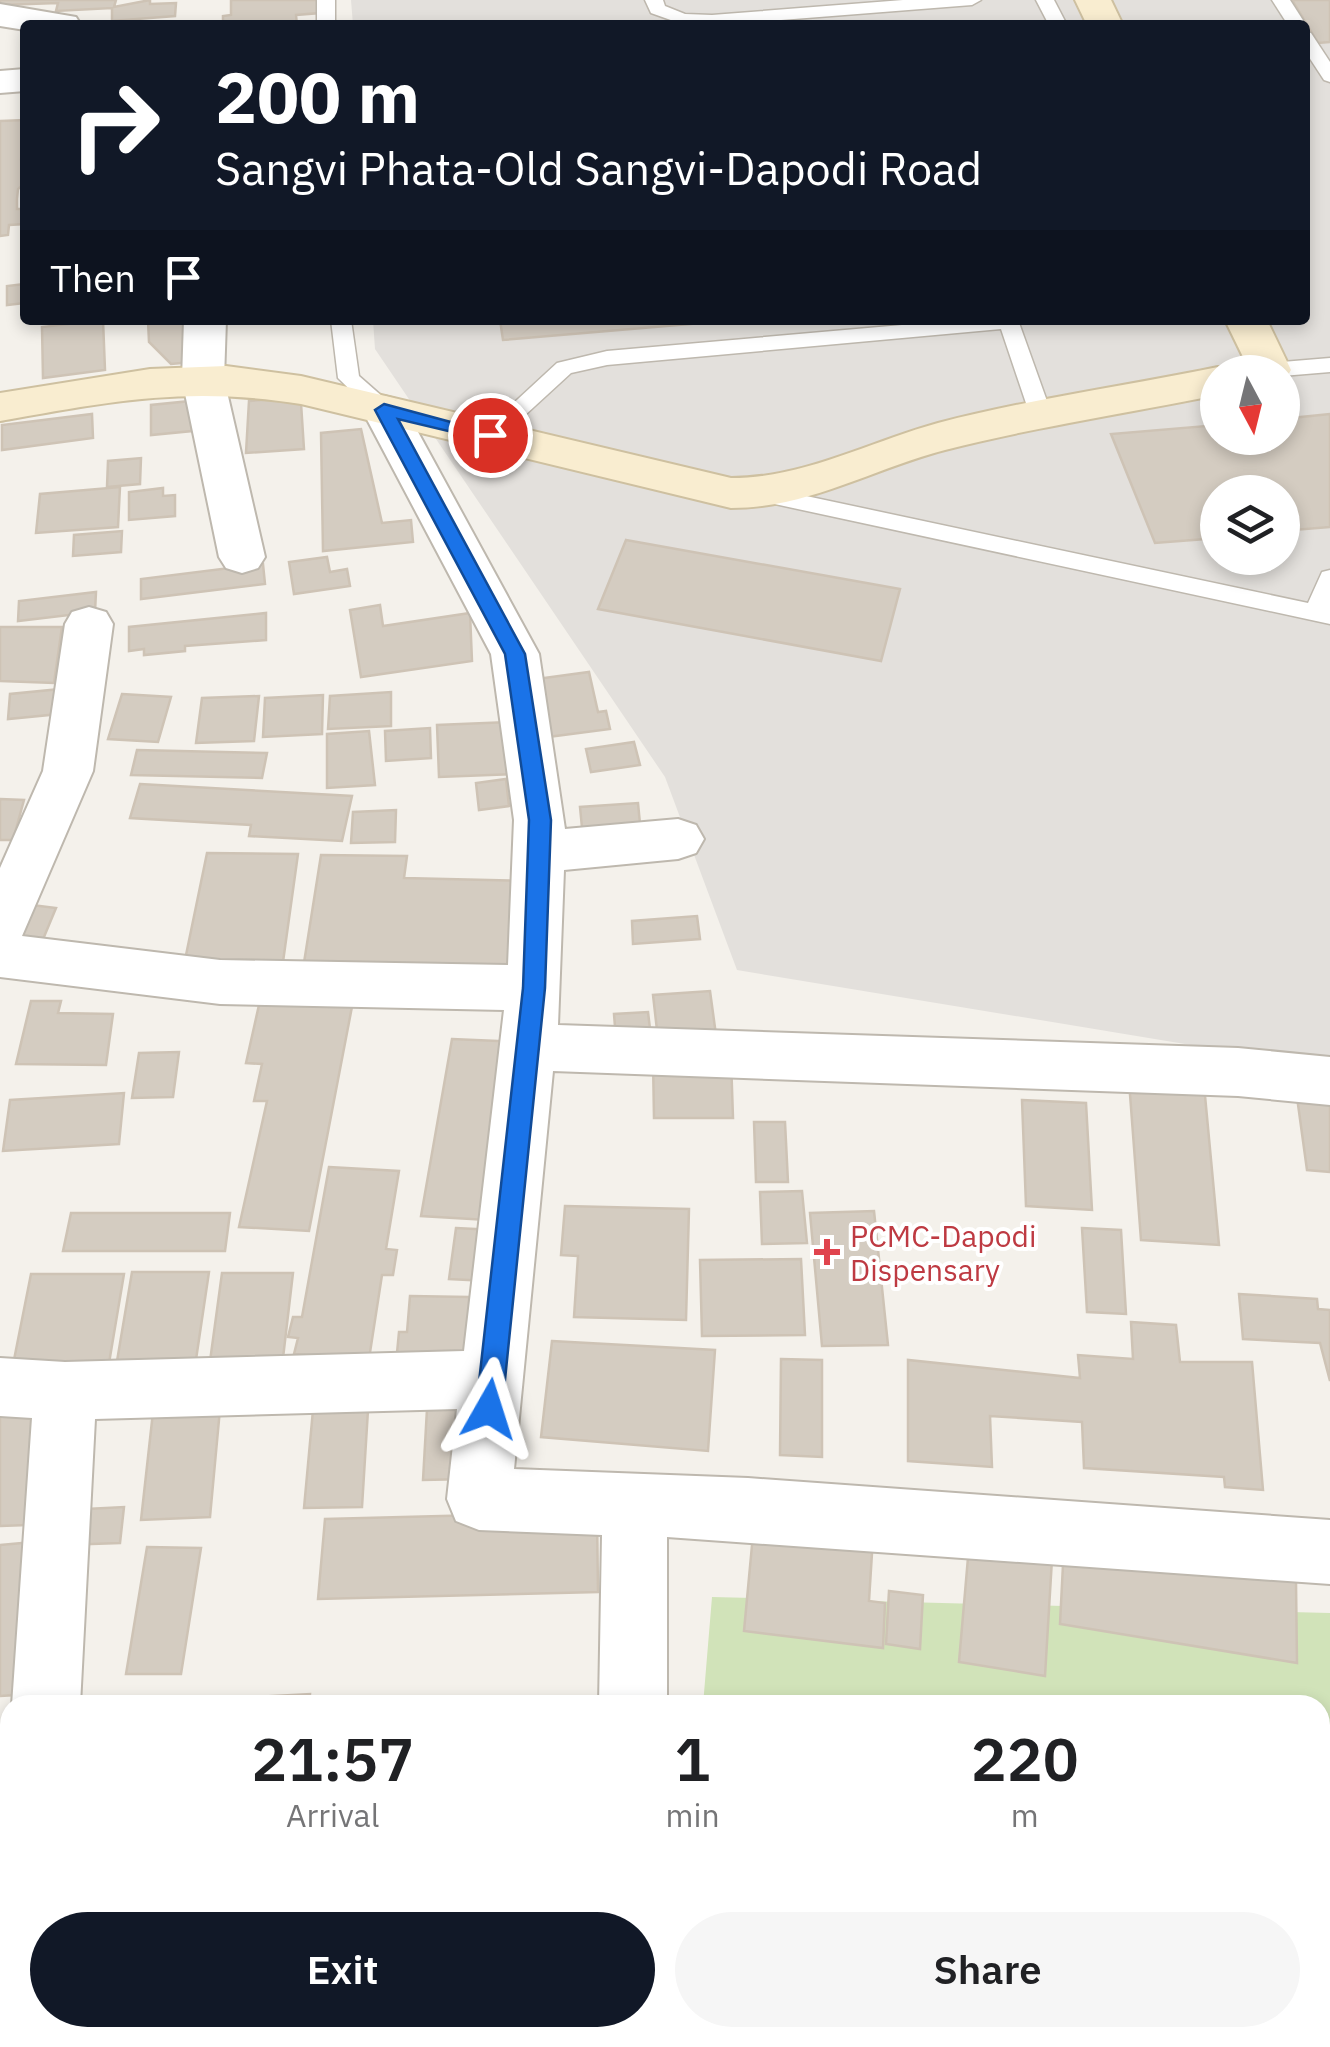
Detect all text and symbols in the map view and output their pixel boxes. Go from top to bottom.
text: 200 m [215,51,420,142]
icon: right [50,60,180,190]
text: Sangvi Phata-Old Sangvi-Dapodi Road [215,139,982,197]
icon: arrive [156,250,211,305]
text: Then [50,253,136,302]
north arrow [1200,355,1300,455]
map controls [1200,355,1300,575]
pin [448,393,533,478]
icon: arrive [463,408,518,463]
button: layers [1200,475,1300,575]
place label: PCMC-Dapodi Dispensary [850,1216,1036,1289]
marker: PCMC-Dapodi Dispensary [814,1239,840,1265]
position arrow [437,1357,541,1461]
text: 21:57 [251,1719,414,1798]
text: 1 [675,1719,711,1798]
text: 220 [971,1719,1079,1798]
text: Arrival [286,1794,379,1836]
text: min [665,1794,720,1836]
text: m [1011,1794,1039,1836]
button: Exit [30,1912,655,2027]
button: Share [675,1912,1300,2027]

